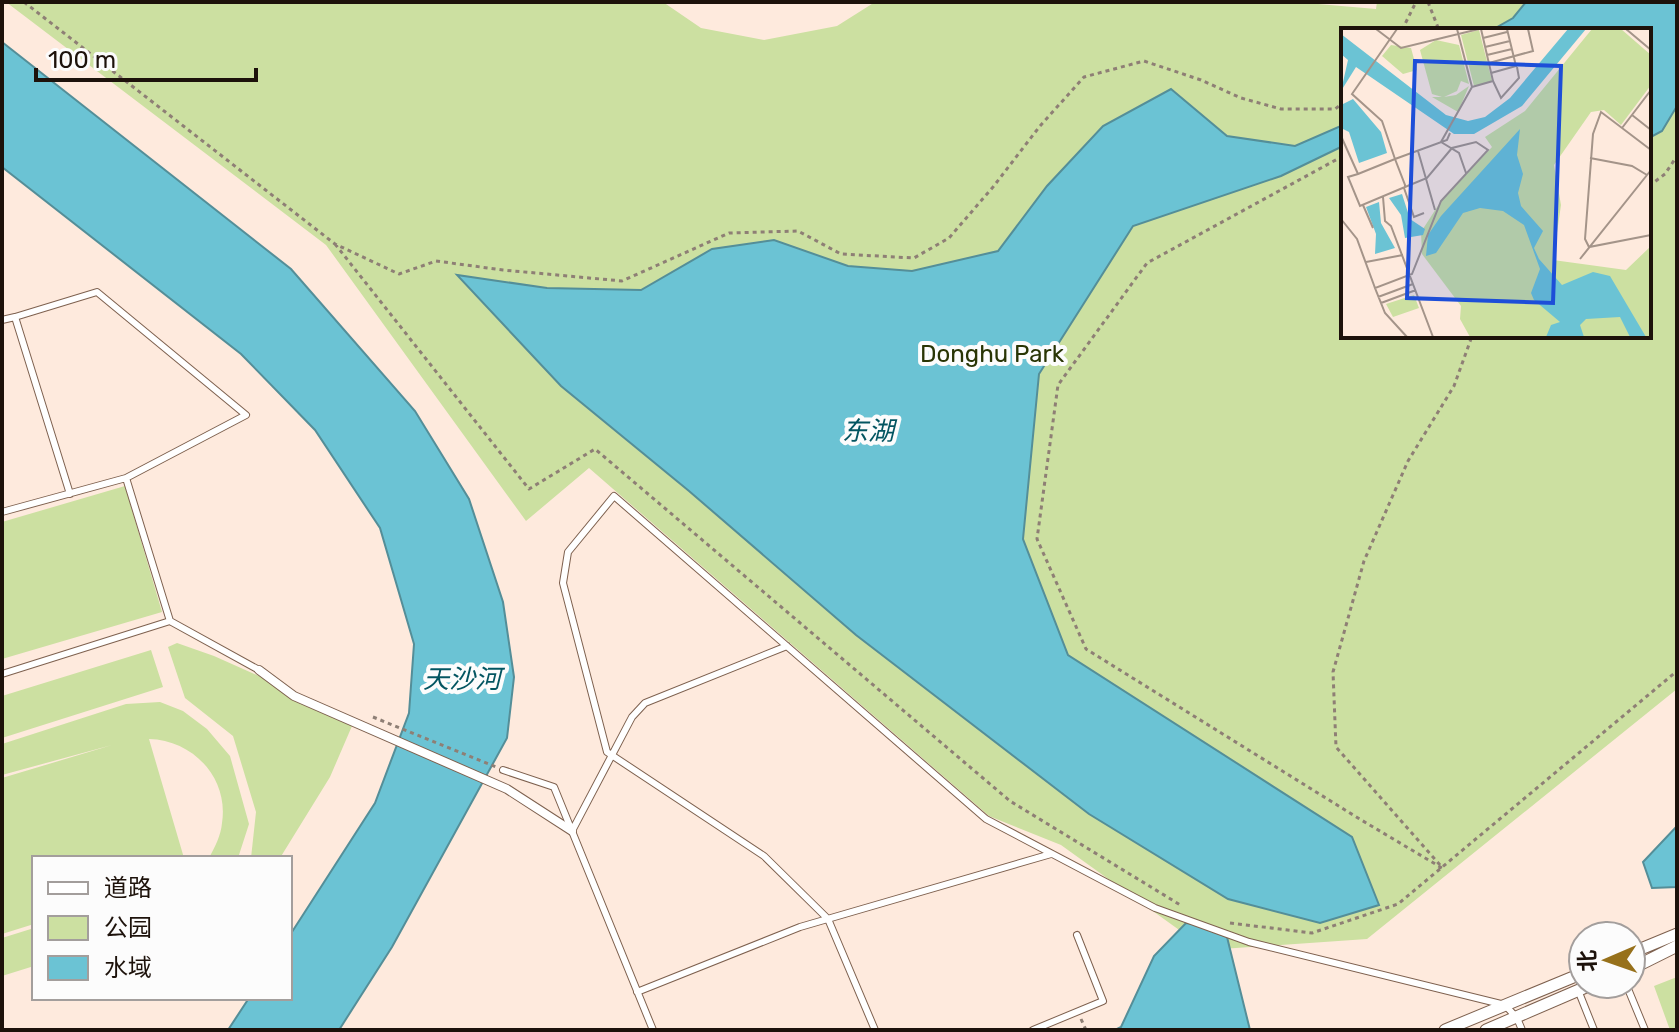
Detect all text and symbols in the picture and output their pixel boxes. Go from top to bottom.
inset map [1341,28,1651,338]
scale bar [36,32,256,82]
text: 100 m [48,46,116,74]
park label: Donghu Park [920,340,1065,368]
water label: 东湖 [842,416,898,447]
water label: 天沙河 [423,664,506,695]
legend [32,856,292,1000]
text: 道路 [104,874,152,902]
text: 公园 [104,914,152,942]
north arrow [1567,920,1647,1000]
text: 北 [1574,949,1601,972]
text: 水域 [104,954,152,982]

